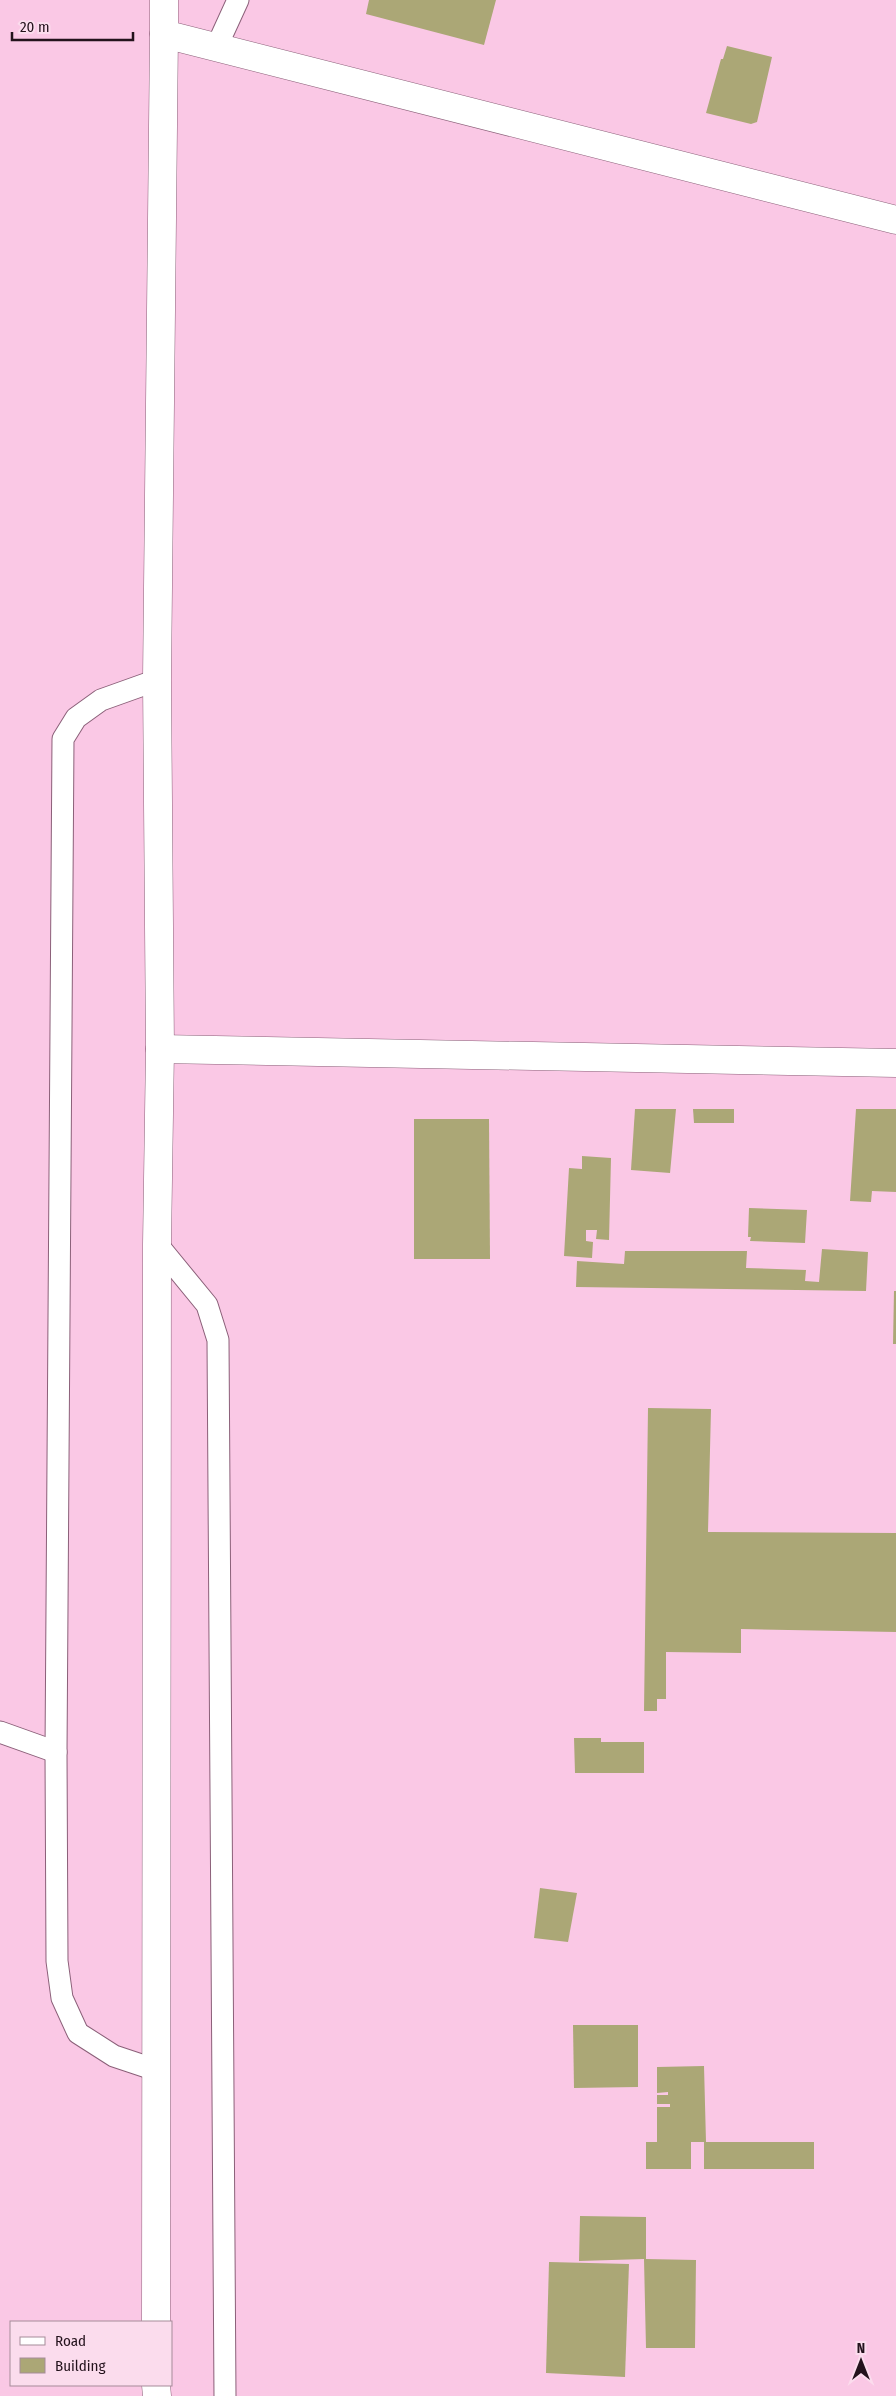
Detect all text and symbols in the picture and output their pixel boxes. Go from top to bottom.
scale bar [12,10,134,42]
text: 20 m [20,18,50,36]
legend [10,2321,172,2386]
text: Road [55,2332,86,2350]
north arrow [836,2336,886,2386]
text: N [857,2340,865,2357]
text: Building [55,2357,106,2375]

